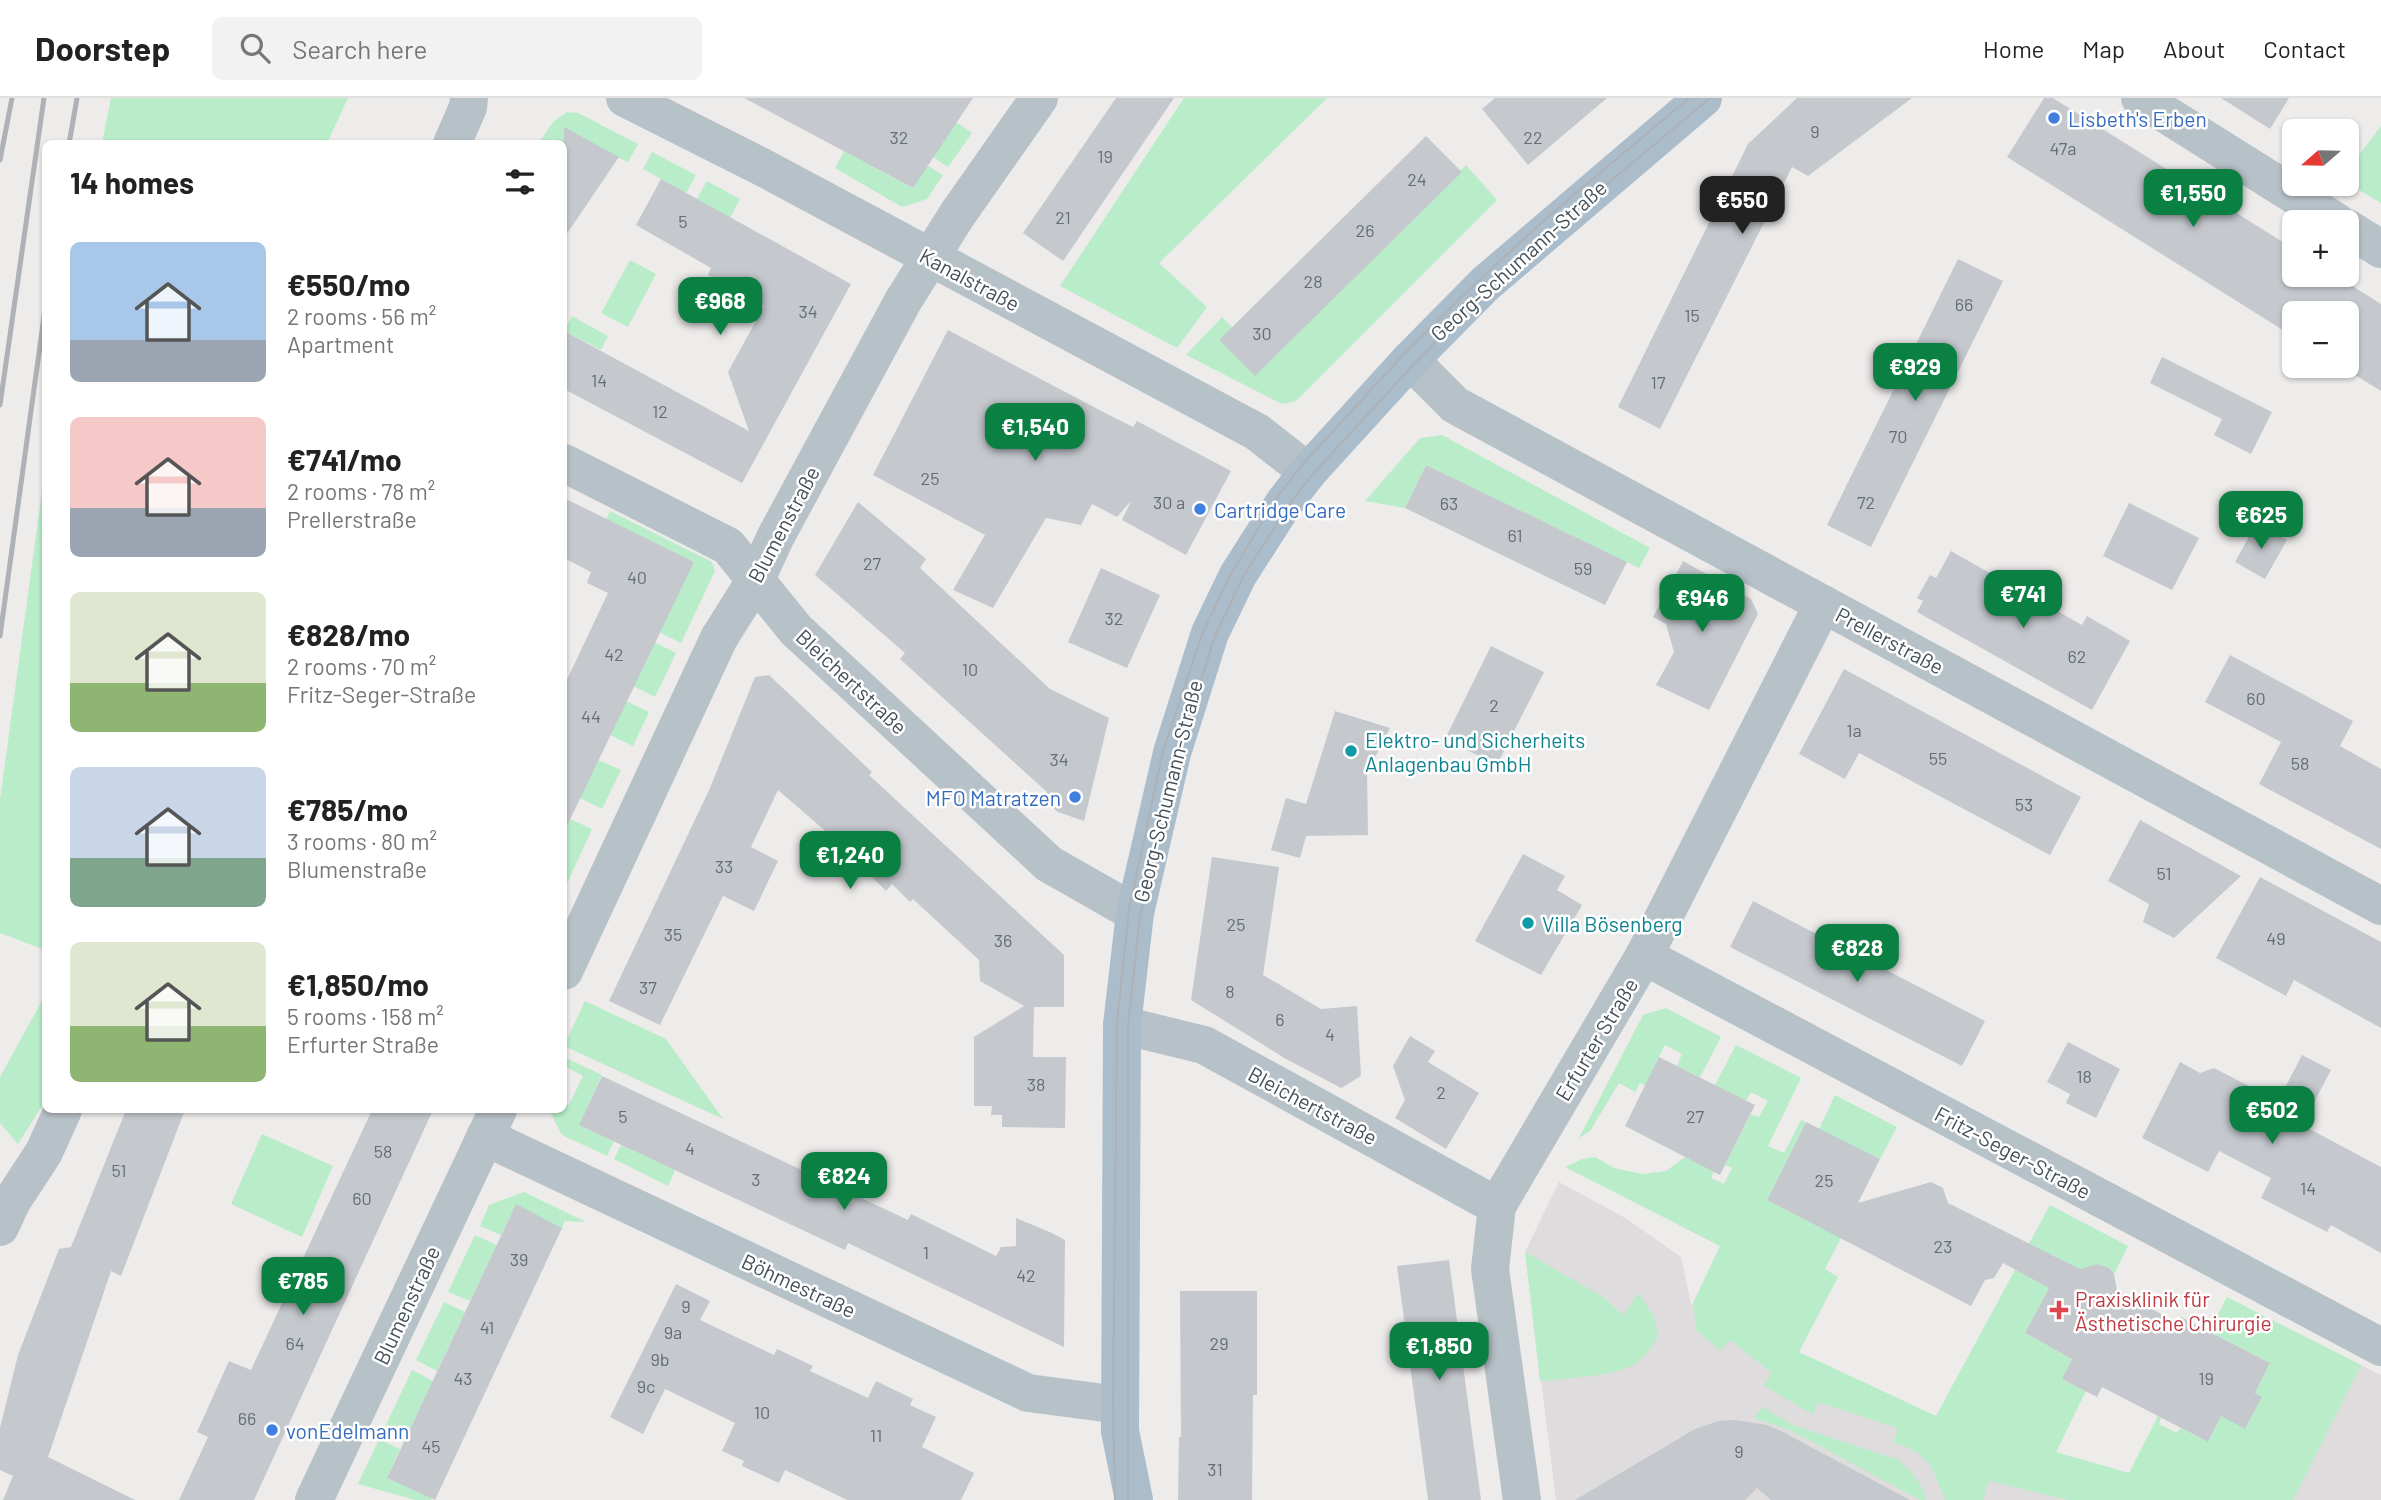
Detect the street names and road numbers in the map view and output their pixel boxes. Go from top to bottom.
street label: Georg-Schumann-Straße [1425,174,1611,346]
street label: Kanalstraße [916,242,1024,316]
street label: Blumenstraße [742,462,824,586]
street label: Prellerstraße [1832,601,1948,679]
street label: Bleichertstraße [791,623,913,739]
street label: Georg-Schumann-Straße [1127,677,1207,905]
street label: Erfurter Straße [1550,973,1642,1105]
street label: Bleichertstraße [1244,1061,1382,1149]
street label: Fritz-Seger-Straße [1931,1100,2095,1204]
street label: Blumenstraße [368,1242,444,1368]
street label: Böhmestraße [738,1248,860,1322]

